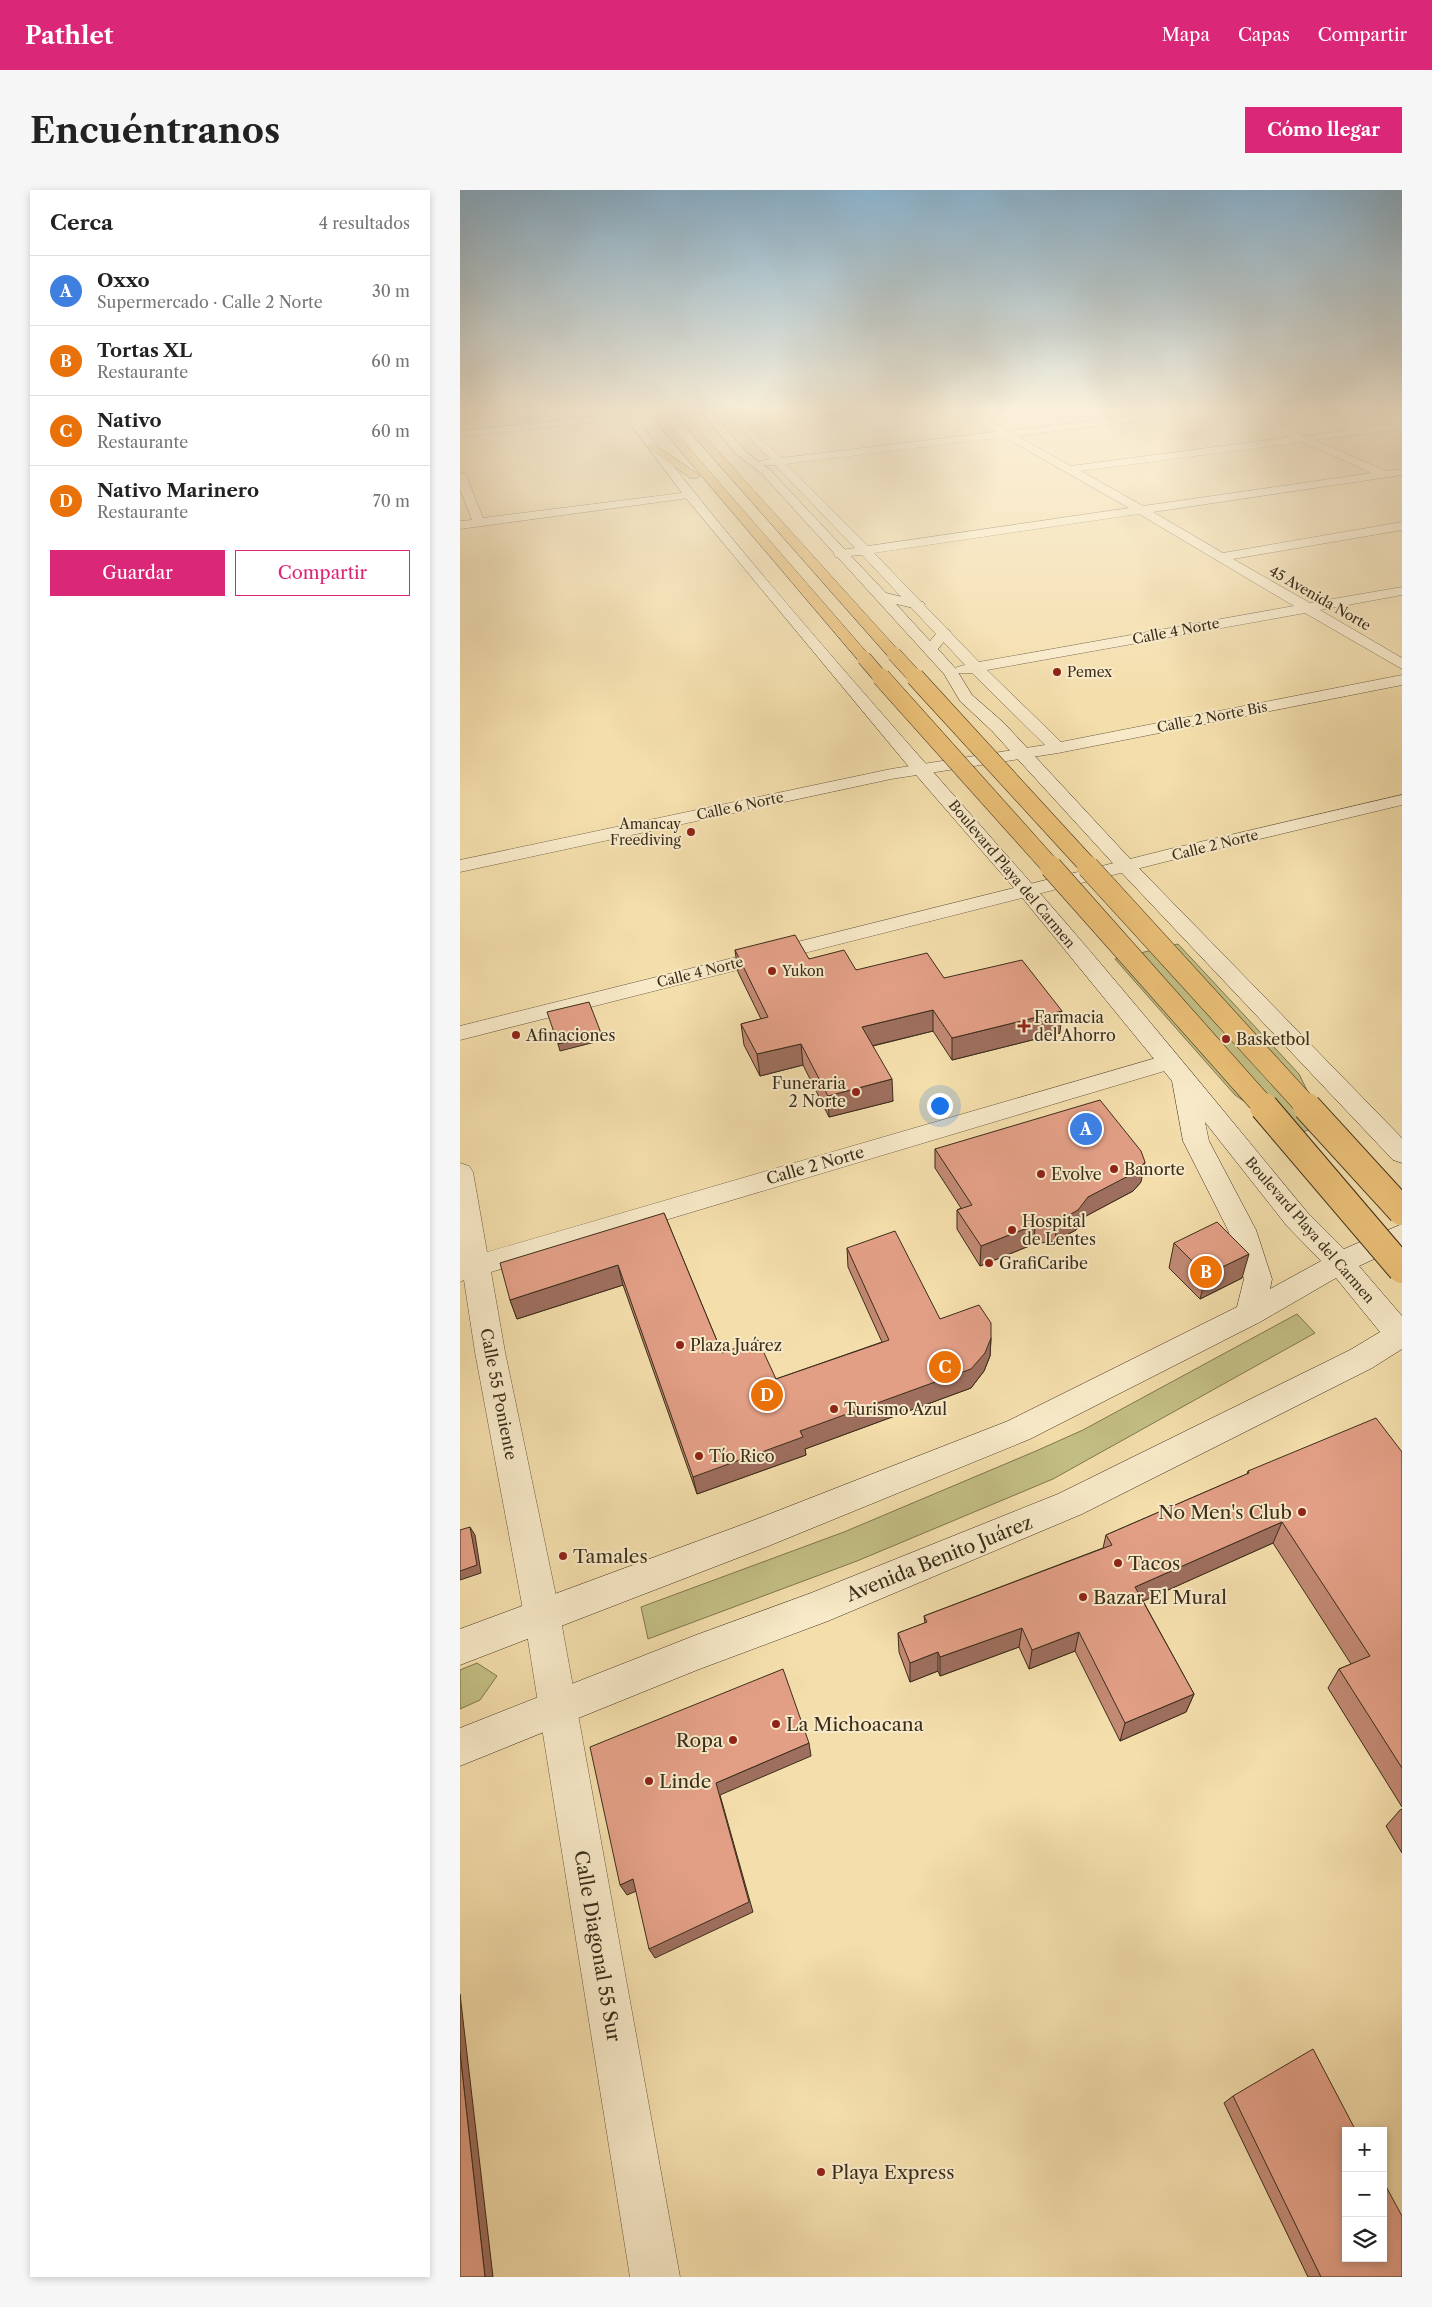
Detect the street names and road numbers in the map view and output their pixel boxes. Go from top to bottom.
street label: 45 Avenida Norte [1266,562,1374,634]
street label: Calle 4 Norte [1131,614,1221,648]
street label: Calle 2 Norte Bis [1155,697,1269,737]
street label: Calle 6 Norte [695,788,785,824]
street label: Boulevard Playa del Carmen [945,796,1079,952]
street label: Calle 2 Norte [1170,826,1260,864]
street label: Calle 4 Norte [655,953,745,991]
street label: Calle 2 Norte [764,1141,866,1189]
street label: Boulevard Playa del Carmen [1242,1153,1379,1307]
street label: Calle 55 Poniente [476,1327,522,1462]
street label: Avenida Benito Juárez [842,1511,1036,1607]
street label: Calle Diagonal 55 Sur [569,1849,626,2044]

